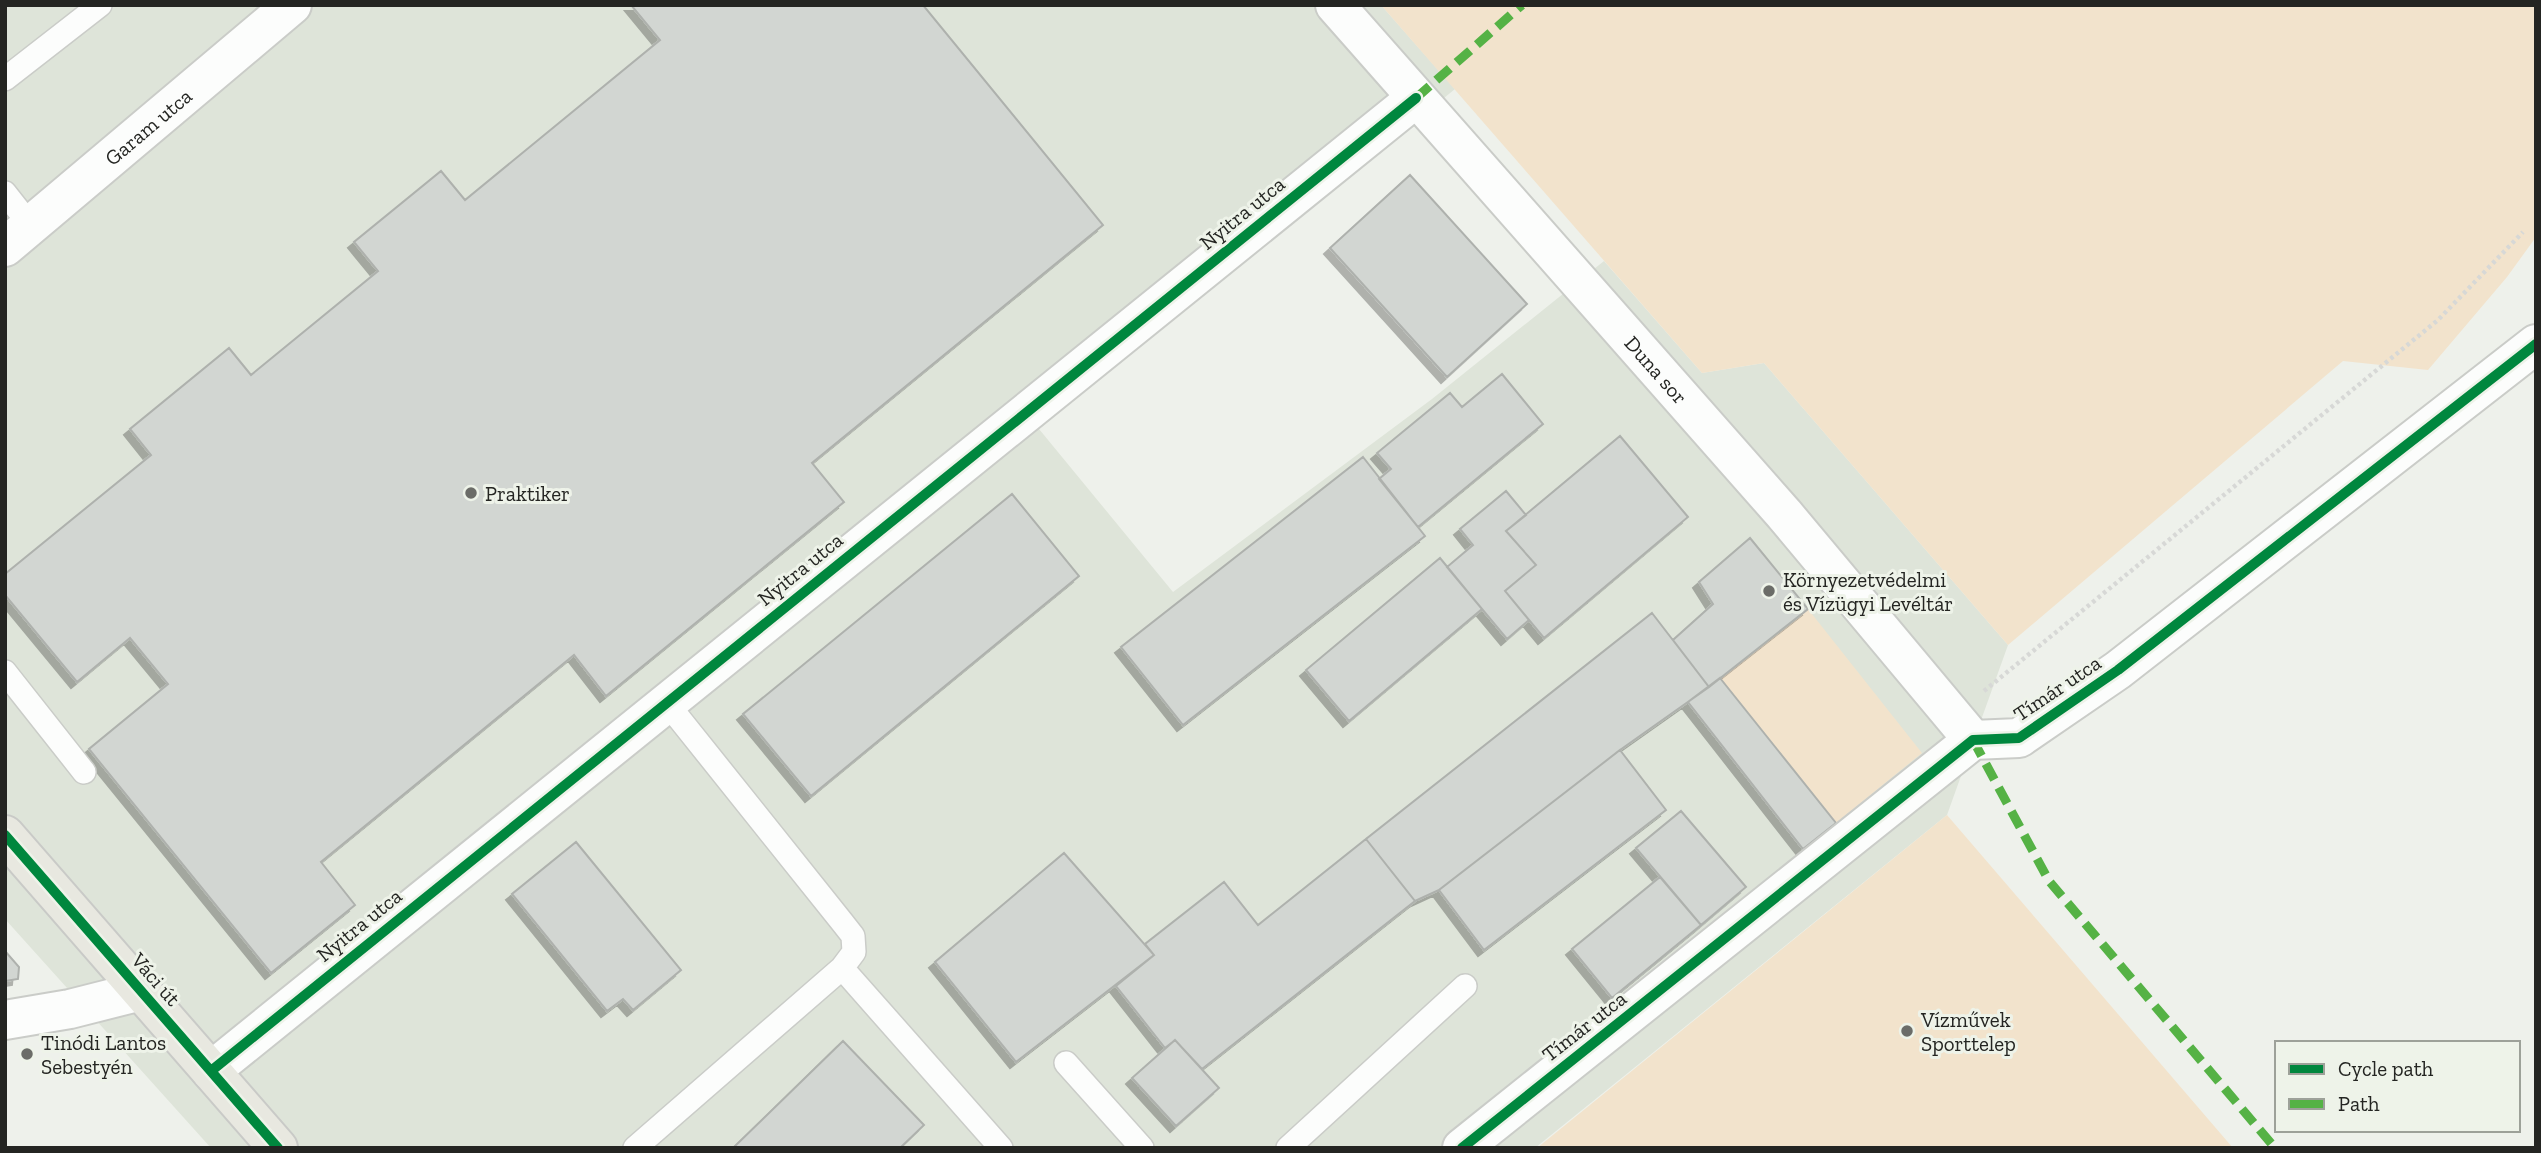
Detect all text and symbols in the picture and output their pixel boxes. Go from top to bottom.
street label: Garam utca [99,83,197,170]
street label: Nyitra utca [1194,171,1290,255]
street label: Duna sor [1620,330,1693,409]
place label: Praktiker [485,481,570,506]
marker: Praktiker [463,485,479,501]
street label: Nyitra utca [752,527,848,611]
place label: Környezetvédelmi és Vízügyi Levéltár [1783,567,1953,616]
marker: Környezetvédelmi és Vízügyi Levéltár [1761,583,1777,599]
street label: Tímár utca [2009,650,2105,726]
street label: Nyitra utca [311,883,407,967]
street label: Váci út [125,947,186,1011]
street label: Tímár utca [1537,985,1631,1067]
place label: Vízművek Sporttelep [1920,1007,2016,1056]
marker: Vízművek Sporttelep [1899,1023,1915,1039]
place label: Tinódi Lantos Sebestyén [41,1030,166,1079]
legend [2275,1041,2520,1132]
marker: Tinódi Lantos Sebestyén [19,1046,35,1062]
text: Cycle path [2338,1056,2433,1081]
text: Path [2338,1091,2380,1116]

